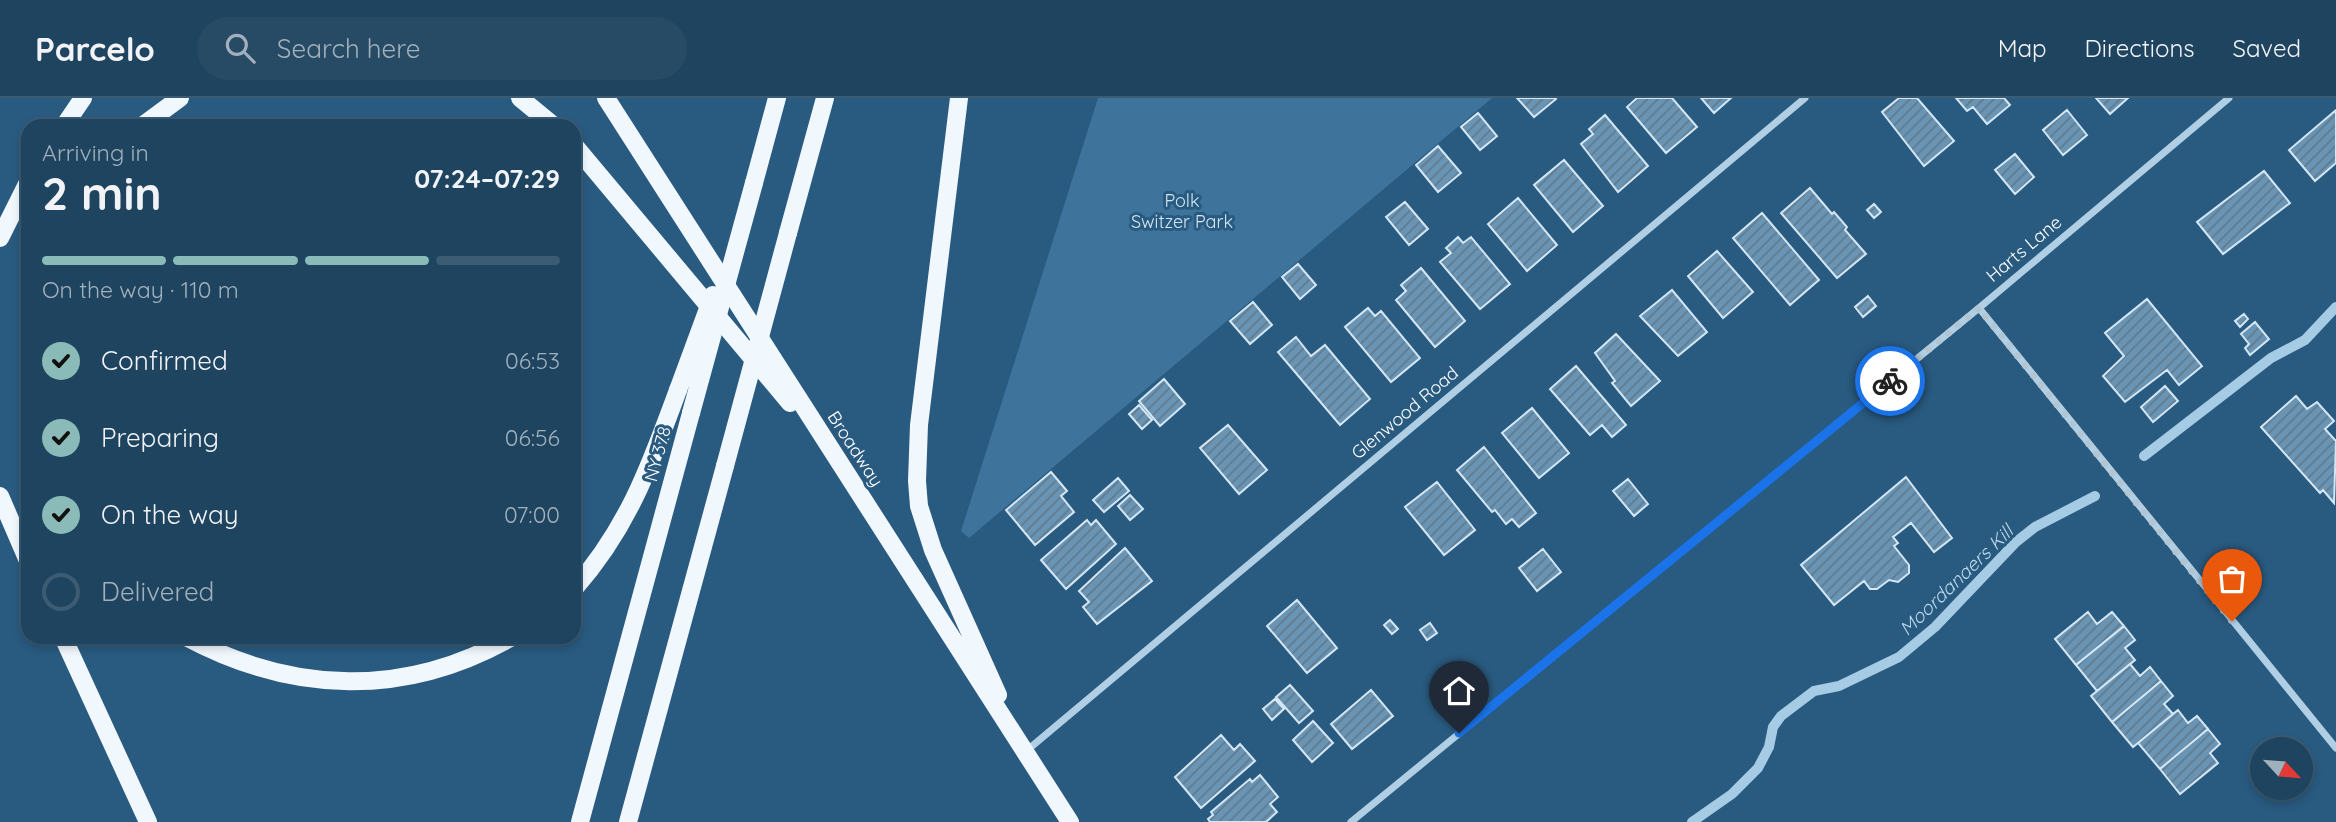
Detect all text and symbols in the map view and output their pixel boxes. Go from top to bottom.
search box [197,17,687,80]
text: Parcelo [35,28,155,69]
icon: search [221,29,259,67]
text: Search here [277,32,420,65]
text: Map [1998,33,2047,63]
text: Directions [2085,33,2195,63]
text: Saved [2233,33,2301,63]
text: Arriving in [42,138,149,167]
text: 07:24–07:29 [414,162,560,195]
text: 2 min [42,164,162,222]
park label: Polk Switzer Park [1131,189,1233,233]
street label: Harts Lane [1981,210,2066,287]
text: On the way · 110 m [42,275,239,304]
icon: check [42,342,80,380]
text: Confirmed [101,344,228,377]
text: 06:53 [505,346,560,375]
courier [1855,346,1925,416]
street label: Glenwood Road [1346,361,1463,464]
icon: bike [1871,362,1909,400]
street label: Broadway [822,407,888,491]
icon: check [42,419,80,457]
text: Preparing [101,421,219,454]
text: 06:56 [505,423,560,452]
street label: NY 378 [639,424,676,484]
icon: check [42,496,80,534]
text: On the way [101,498,239,531]
text: 07:00 [504,500,560,529]
water label: Moordanaers Kill [1894,518,2020,640]
pin [2202,549,2262,621]
icon: bag [2213,560,2251,598]
text: Delivered [101,575,214,608]
pin [1429,661,1489,733]
icon: home [1440,672,1478,710]
north arrow [2250,737,2314,800]
map controls [2250,737,2313,800]

